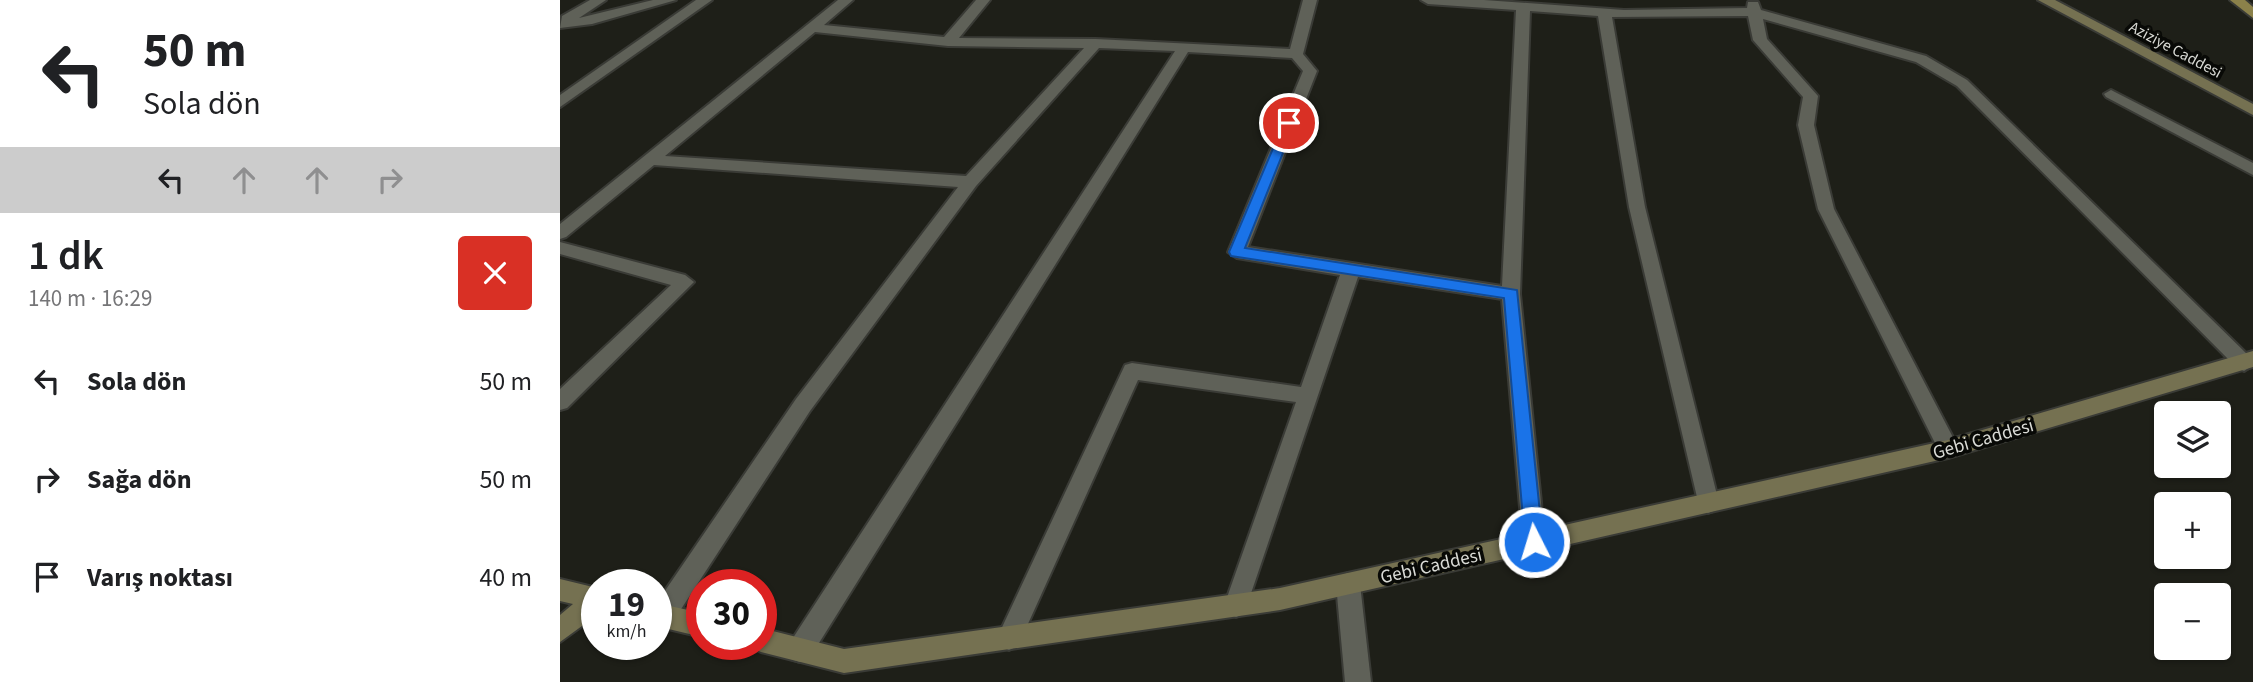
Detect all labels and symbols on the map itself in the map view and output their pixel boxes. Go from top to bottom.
street label: Aziziye Caddesi [2125,16,2226,84]
pin [1259,93,1319,153]
street label: Gebi Caddesi [1930,412,2037,467]
position arrow [1497,505,1571,579]
street label: Gebi Caddesi [1378,542,1485,591]
speed limit sign: 30 [686,569,777,660]

